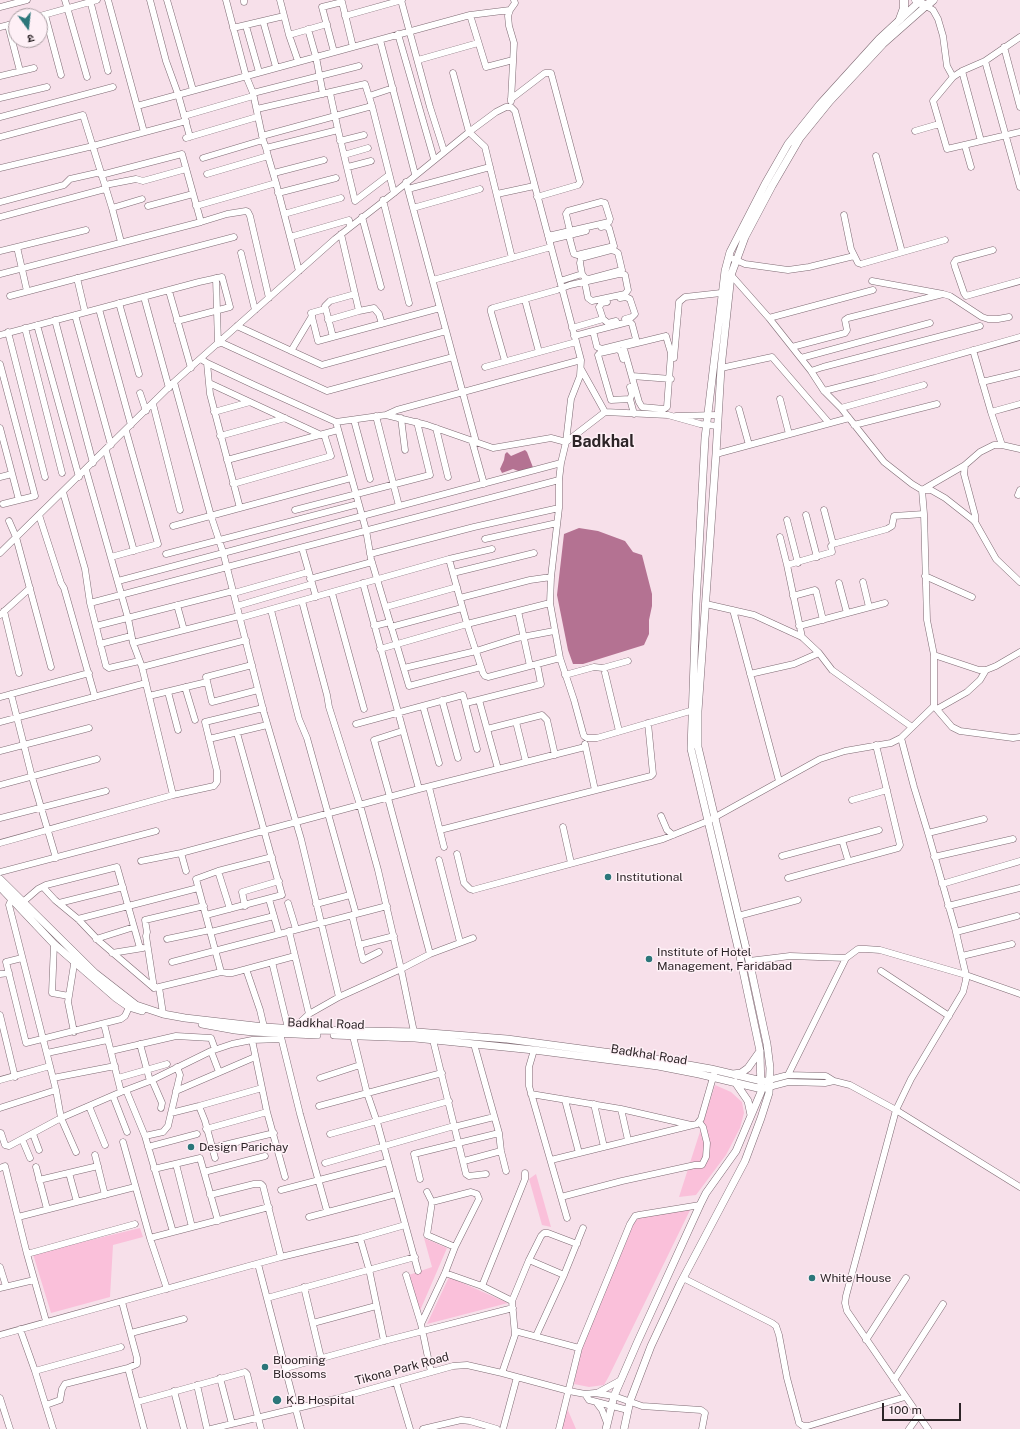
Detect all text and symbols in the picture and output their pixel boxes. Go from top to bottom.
north arrow [8,8,48,48]
text: उ [26,32,36,45]
district label: Badkhal [572,432,634,452]
place label: Institutional [616,870,683,884]
marker: Institutional [603,872,613,882]
place label: Institute of Hotel Management, Faridabad [657,945,792,973]
marker: Institute of Hotel Management, Faridabad [644,954,654,964]
street label: Badkhal Road [287,1015,365,1033]
street label: Badkhal Road [610,1042,688,1068]
place label: Design Parichay [199,1140,288,1154]
marker: Design Parichay [186,1142,196,1152]
place label: White House [820,1271,891,1285]
marker: White House [807,1273,817,1283]
street label: Tikona Park Road [353,1350,451,1388]
place label: Blooming Blossoms [273,1353,326,1381]
marker: Blooming Blossoms [260,1362,270,1372]
place label: K.B Hospital [286,1393,355,1407]
marker: K.B Hospital [271,1394,283,1406]
scale bar [884,1395,963,1421]
text: 100 m [889,1403,922,1417]

